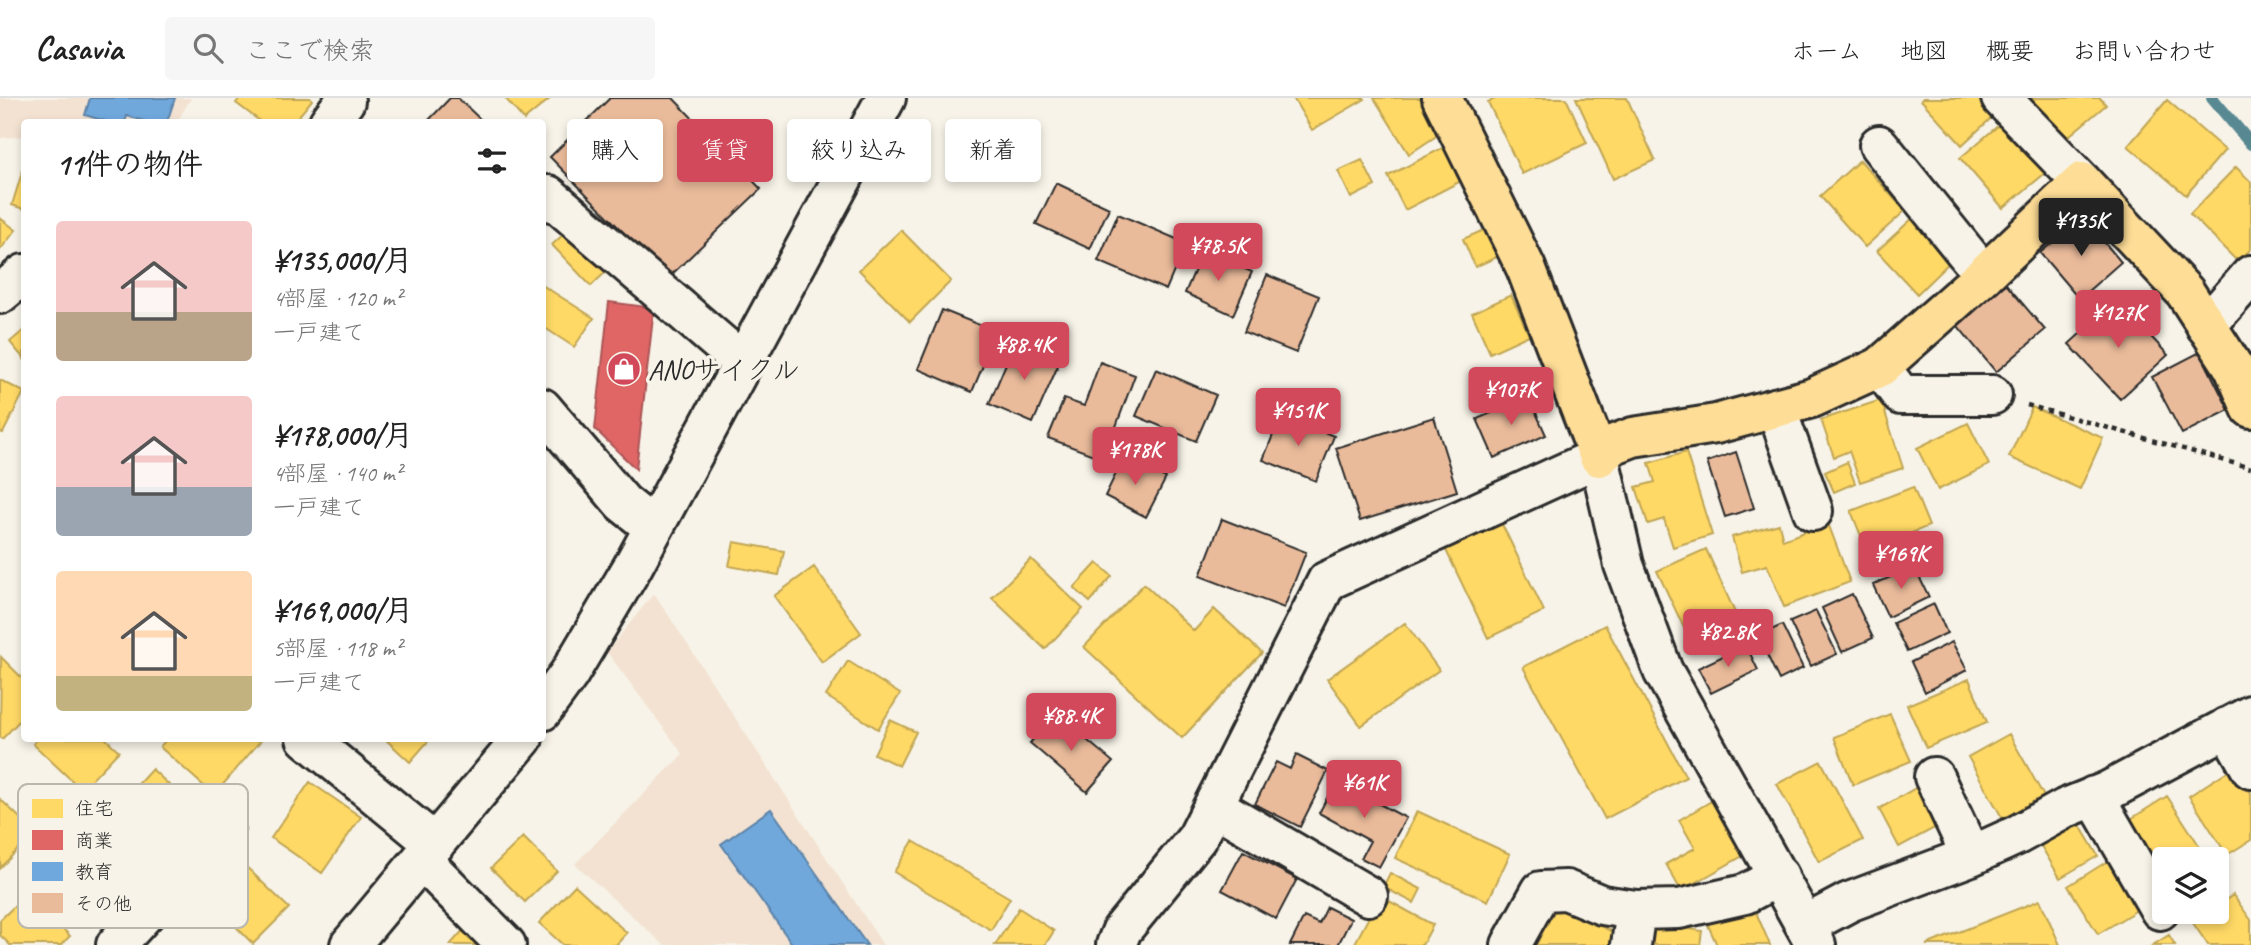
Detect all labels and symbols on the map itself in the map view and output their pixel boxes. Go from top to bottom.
pin: ¥135K [2032,198,2130,258]
pin: ¥78.5K [1161,223,1275,283]
pin: ¥127K [2069,290,2167,350]
pin: ¥88.4K [967,322,1081,382]
shop icon: ANOサイクル [605,350,643,388]
place label: ANOサイクル [648,352,800,387]
pin: ¥107K [1462,368,1560,427]
pin: ¥151K [1249,388,1347,448]
pin: ¥178K [1086,428,1184,487]
pin: ¥169K [1852,532,1950,591]
pin: ¥82.8K [1671,610,1785,669]
pin: ¥88.4K [1014,694,1128,753]
pin: ¥61K [1323,760,1405,820]
legend [18,784,248,928]
text: 住宅 [75,797,113,821]
text: 商業 [75,829,113,853]
text: 教育 [75,860,113,884]
text: その他 [75,892,132,916]

